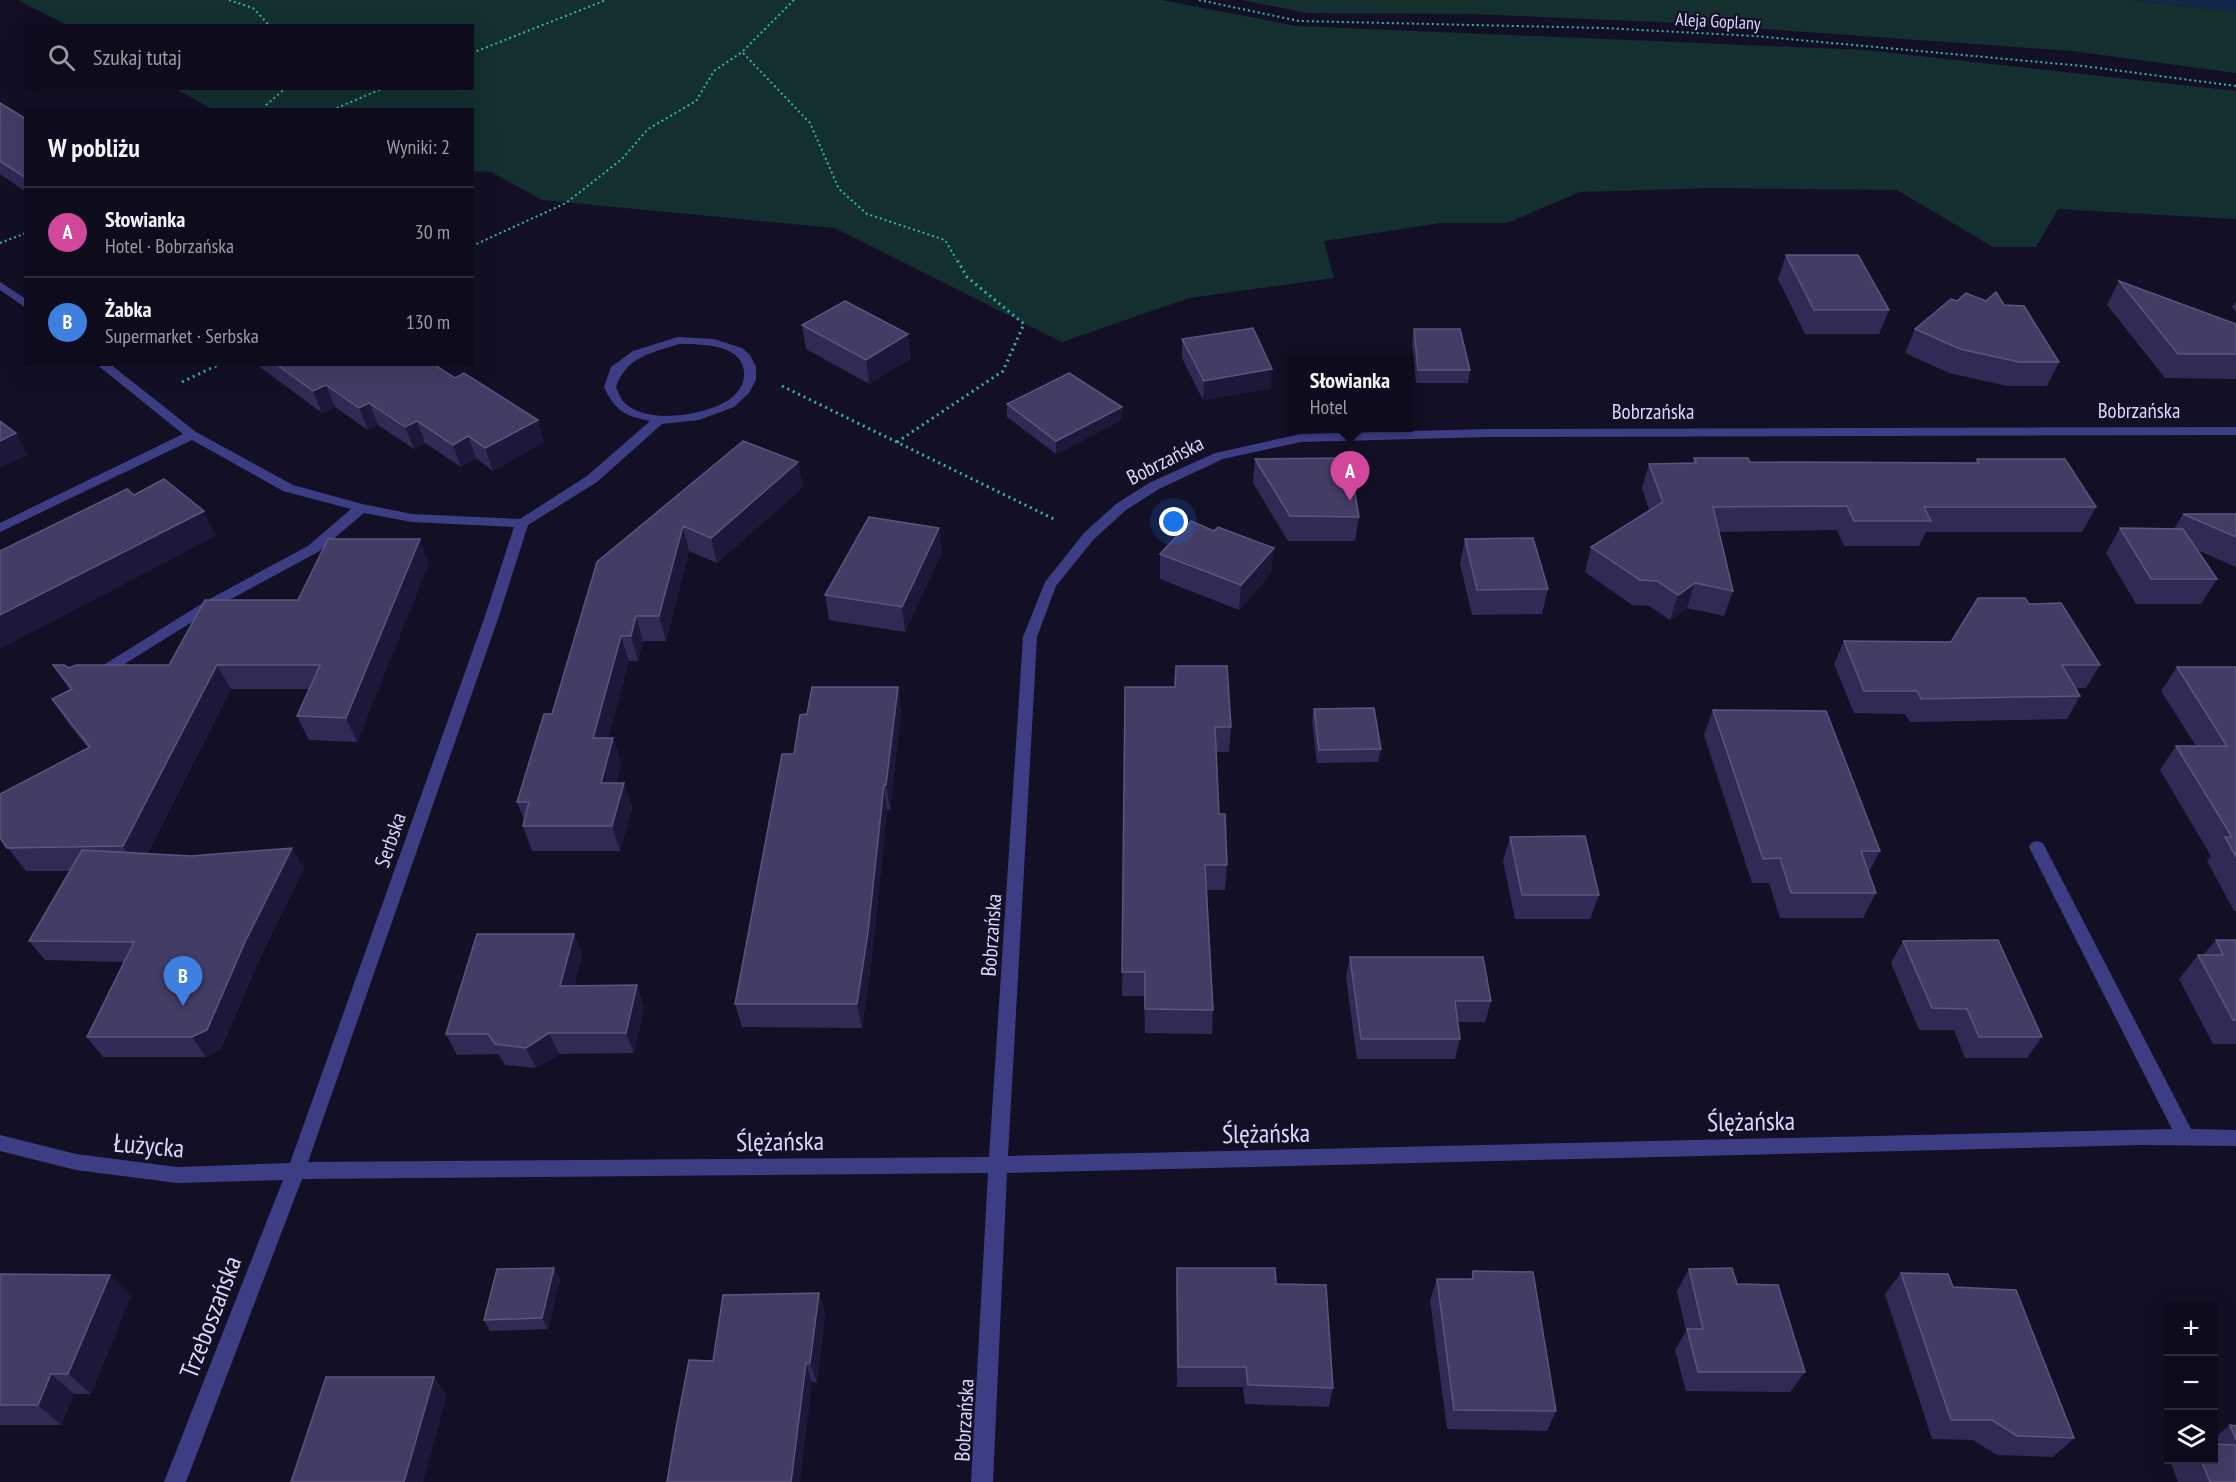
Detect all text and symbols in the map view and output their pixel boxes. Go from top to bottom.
street label: Aleja Goplany [1675,7,1762,35]
search box [24,24,474,90]
icon: search [45,41,78,74]
text: Szukaj tutaj [93,43,182,71]
text: W pobliżu [48,131,140,164]
text: Wyniki: 2 [387,134,450,160]
text: Słowianka [105,205,185,233]
text: A [62,219,73,245]
text: 30 m [415,219,450,245]
text: Hotel · Bobrzańska [105,233,234,259]
text: Żabka [105,295,152,323]
text: B [63,309,72,335]
text: 130 m [406,309,450,335]
text: Supermarket · Serbska [105,323,259,349]
popup [1287,354,1413,432]
text: Słowianka [1310,366,1390,394]
text: Hotel [1310,394,1347,420]
street label: Bobrzańska [2098,397,2180,424]
street label: Bobrzańska [1612,398,1694,425]
street label: Bobrzańska [1122,429,1208,491]
pin: A [1330,452,1370,501]
your location [1159,507,1188,536]
street label: Serbska [368,809,412,871]
street label: Bobrzańska [975,893,1007,977]
pin: B [164,956,202,1006]
street label: Ślężańska [1707,1104,1795,1138]
street label: Ślężańska [1222,1116,1310,1150]
street label: Ślężańska [736,1124,824,1158]
street label: Łużycka [112,1125,186,1165]
street label: Trzeboszańska [172,1251,248,1383]
map controls [2164,1302,2218,1464]
button: + [2164,1302,2218,1356]
button: − [2164,1356,2218,1410]
street label: Bobrzańska [948,1378,980,1462]
button: layers [2164,1410,2218,1464]

